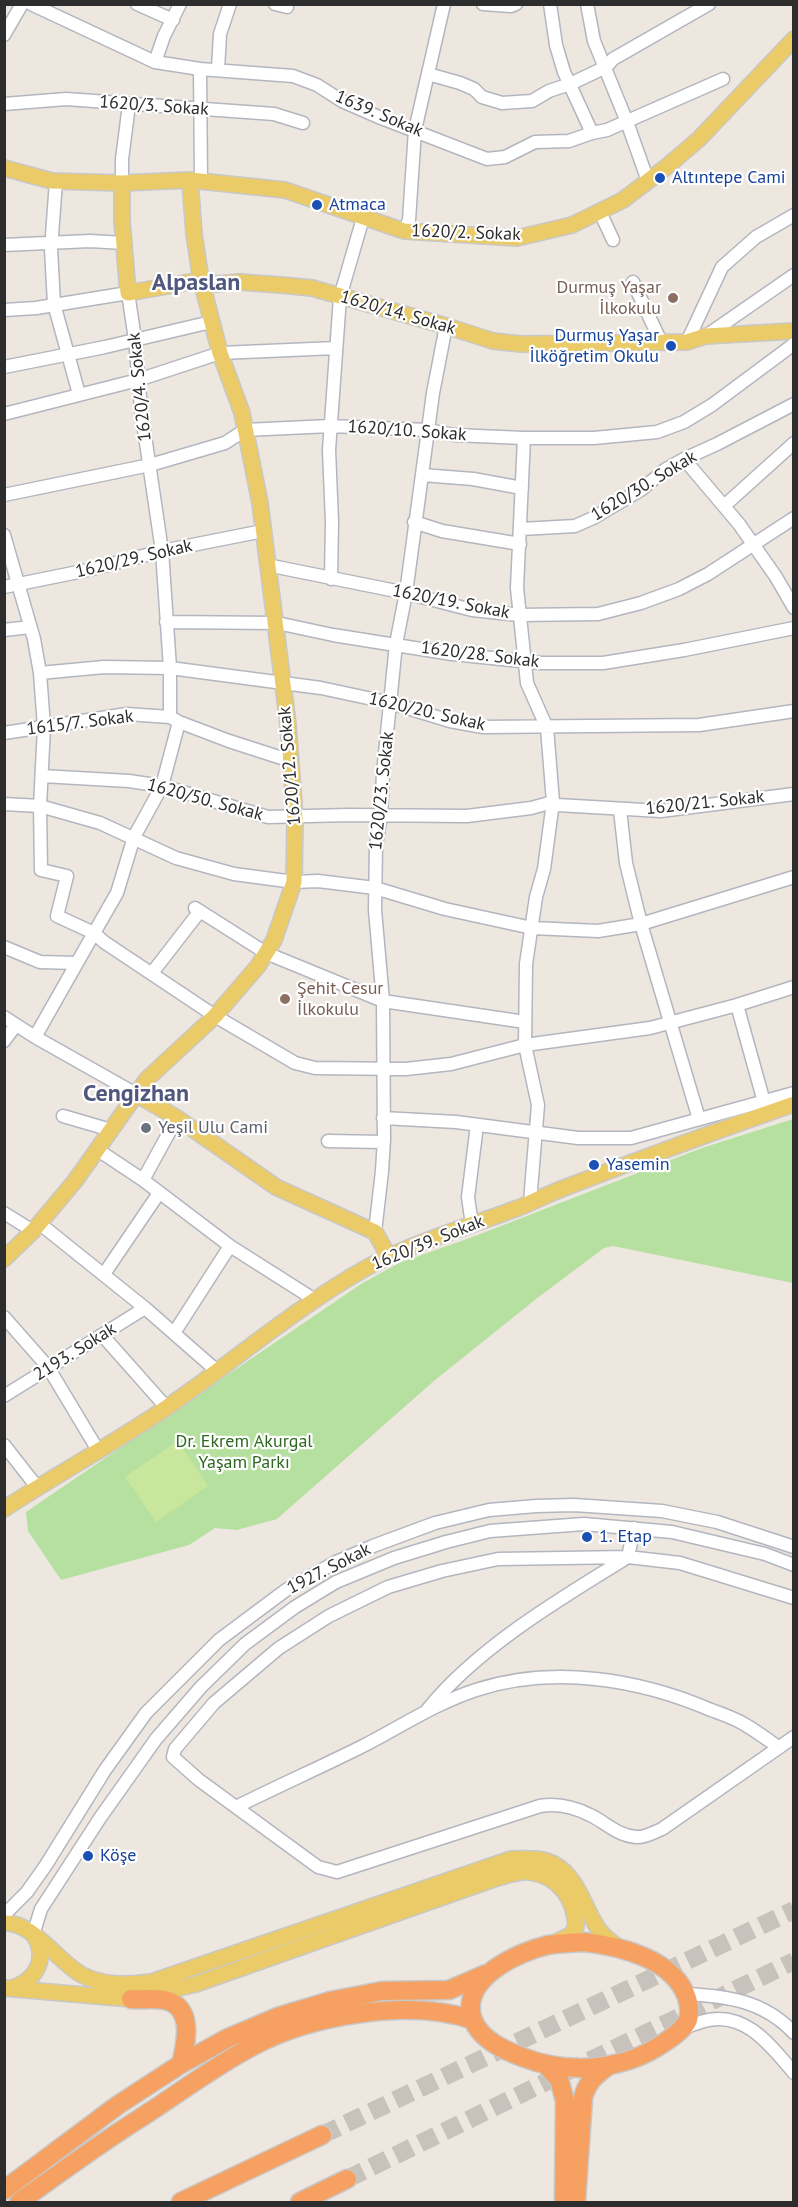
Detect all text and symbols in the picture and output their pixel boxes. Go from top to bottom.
street label: 1639. Sokak [332,86,426,142]
street label: 1620/3. Sokak [99,91,209,121]
place label: Altıntepe Cami [672,167,786,189]
marker: Altıntepe Cami [653,171,667,185]
place label: Atmaca [329,194,386,216]
marker: Atmaca [310,198,324,212]
street label: 1620/2. Sokak [411,220,521,246]
district label: Alpaslan [152,269,240,297]
place label: Durmuş Yaşar İlkokulu [556,277,661,320]
street label: 1620/14. Sokak [338,286,458,340]
marker: Durmuş Yaşar İlkokulu [666,291,680,305]
place label: Durmuş Yaşar İlköğretim Okulu [530,325,659,368]
street label: 1620/4. Sokak [124,331,156,443]
marker: Durmuş Yaşar İlköğretim Okulu [664,339,678,353]
street label: 1620/10. Sokak [347,416,467,446]
street label: 1620/30. Sokak [587,446,701,526]
street label: 1620/29. Sokak [73,535,195,583]
street label: 1620/19. Sokak [390,580,512,624]
street label: 1620/28. Sokak [419,637,541,673]
street label: 1620/20. Sokak [366,688,488,736]
street label: 1615/7. Sokak [25,706,135,740]
street label: 1620/12. Sokak [274,706,306,826]
street label: 1620/23. Sokak [365,731,399,851]
street label: 1620/50. Sokak [145,774,265,826]
street label: 1620/21. Sokak [645,786,765,820]
place label: Şehit Cesur İlkokulu [297,978,383,1020]
marker: Şehit Cesur İlkokulu [278,992,292,1006]
district label: Cengizhan [83,1080,189,1108]
place label: Yeşil Ulu Cami [158,1117,268,1139]
marker: Yeşil Ulu Cami [139,1121,153,1135]
place label: Yasemin [606,1154,670,1176]
marker: Yasemin [587,1158,601,1172]
street label: 1620/39. Sokak [369,1211,487,1275]
street label: 2193. Sokak [30,1318,120,1386]
park label: Dr. Ekrem Akurgal Yaşam Parkı [175,1431,313,1474]
place label: 1. Etap [599,1526,652,1548]
marker: 1. Etap [580,1530,594,1544]
street label: 1927. Sokak [283,1539,375,1599]
place label: Köşe [100,1845,136,1867]
marker: Köşe [81,1849,95,1863]

